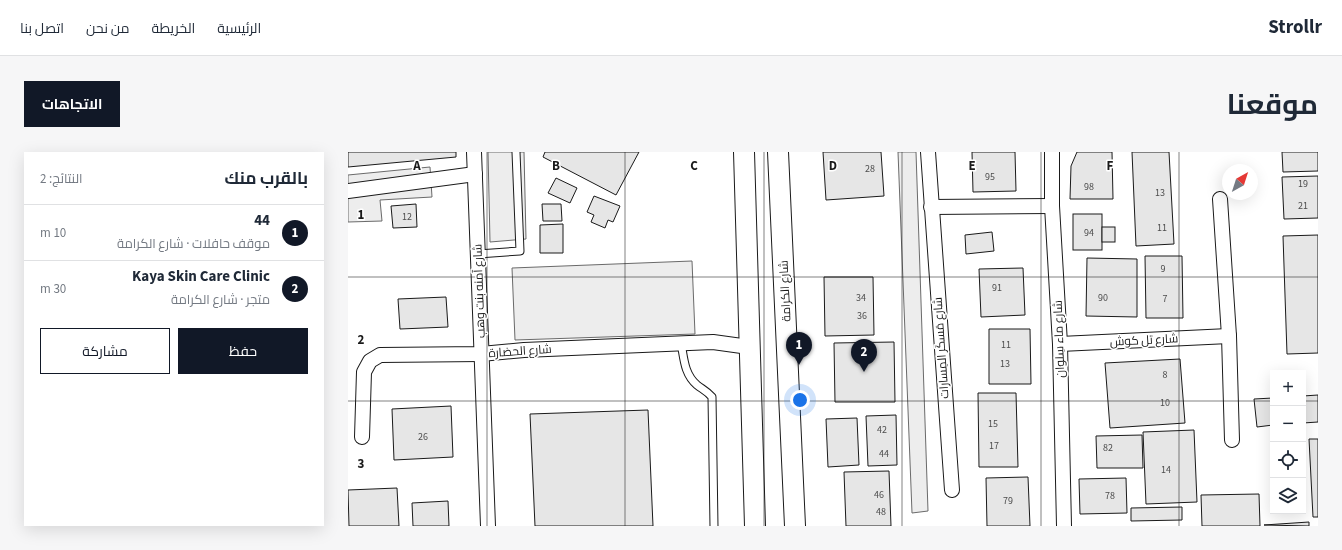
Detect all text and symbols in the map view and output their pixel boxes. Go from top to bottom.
text: Strollr [1268,14,1322,41]
text: اتصل بنا [20,19,64,39]
text: من نحن [86,19,130,39]
text: الخريطة [152,19,195,39]
text: الرئيسية [217,19,261,39]
button: الاتجاهات [24,81,120,127]
text: موقعنا [1227,85,1318,125]
text: A [412,157,421,175]
text: B [552,157,560,175]
text: C [690,157,698,175]
text: D [829,157,837,175]
text: E [968,157,976,175]
text: F [1107,157,1114,175]
house number: 28 [865,162,875,176]
north arrow [1222,164,1258,200]
text: بالقرب منك [224,167,308,191]
text: النتائج: 2 [40,170,83,188]
house number: 95 [985,170,995,184]
house number: 19 [1298,177,1308,191]
house number: 98 [1084,180,1094,194]
house number: 13 [1155,186,1165,200]
house number: 21 [1298,199,1308,213]
text: 1 [358,206,365,224]
text: 44 [254,210,270,231]
house number: 12 [402,210,412,224]
house number: 11 [1157,221,1167,235]
text: 10 m [40,224,66,242]
text: 1 [292,224,298,242]
house number: 94 [1084,226,1094,240]
text: موقف حافلات · شارع الكرامة [117,235,270,253]
street label: شارع آمنه بنت وهب [469,244,490,338]
street label: شارع الكرامة [775,260,796,322]
house number: 9 [1161,262,1166,276]
text: Kaya Skin Care Clinic [132,266,270,287]
text: 30 m [40,280,66,298]
text: 2 [292,280,298,298]
house number: 91 [992,281,1002,295]
text: متجر · شارع الكرامة [171,291,270,309]
house number: 34 [856,291,866,305]
house number: 90 [1098,291,1108,305]
house number: 7 [1163,292,1168,306]
street label: شارع مَسكَر المِسارات [929,296,954,399]
street label: شارع ماء سِلوان [1050,300,1069,378]
house number: 36 [857,309,867,323]
button: مشاركة [40,328,170,374]
button: حفظ [178,328,308,374]
street label: شارع تل كوش [1109,330,1179,351]
text: 2 [358,331,365,349]
pin: 1 [786,332,812,365]
house number: 11 [1001,338,1011,352]
pin: 2 [851,339,877,372]
street label: شارع الحضارة [488,341,552,362]
house number: 13 [1000,357,1010,371]
house number: 8 [1163,368,1168,382]
map controls [1270,370,1306,514]
button: + [1270,370,1306,406]
your location [790,390,810,410]
house number: 10 [1160,396,1170,410]
button: − [1270,406,1306,442]
house number: 15 [988,417,998,431]
house number: 42 [877,423,887,437]
house number: 26 [418,430,428,444]
house number: 17 [989,439,999,453]
house number: 82 [1103,441,1113,455]
button: locate [1270,442,1306,478]
house number: 44 [879,447,889,461]
text: 3 [358,455,365,473]
house number: 14 [1161,463,1171,477]
button: layers [1270,478,1306,514]
house number: 46 [874,488,884,502]
house number: 78 [1105,489,1115,503]
house number: 79 [1003,494,1013,508]
house number: 48 [876,505,886,519]

